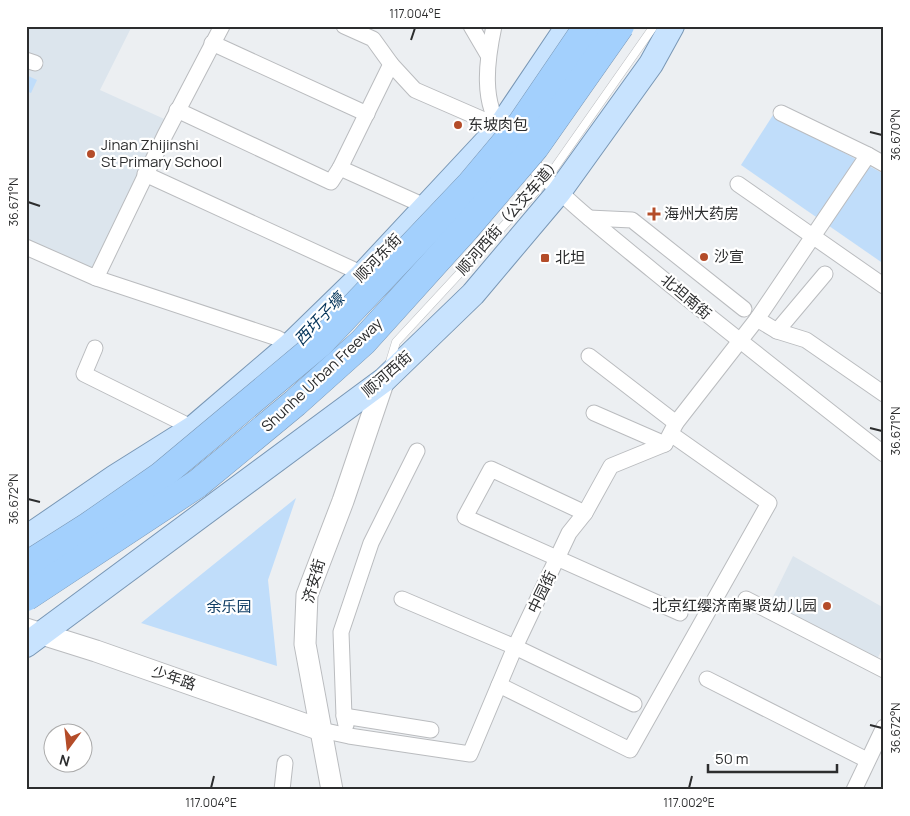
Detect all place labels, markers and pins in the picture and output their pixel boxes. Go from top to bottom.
place label: 东坡肉包 [468,114,528,135]
marker: 东坡肉包 [452,119,464,131]
place label: Jinan Zhijinshi St Primary School [101,134,222,172]
marker: Jinan Zhijinshi St Primary School [85,148,97,160]
place label: 海州大药房 [664,203,739,224]
marker: 海州大药房 [648,208,660,220]
place label: 沙宣 [714,246,744,267]
place label: 北坦 [555,247,585,268]
marker: 沙宣 [698,251,710,263]
marker: 北坦 [539,252,551,264]
place label: 北京红缨济南聚贤幼儿园 [652,595,817,616]
marker: 北京红缨济南聚贤幼儿园 [821,600,833,612]

